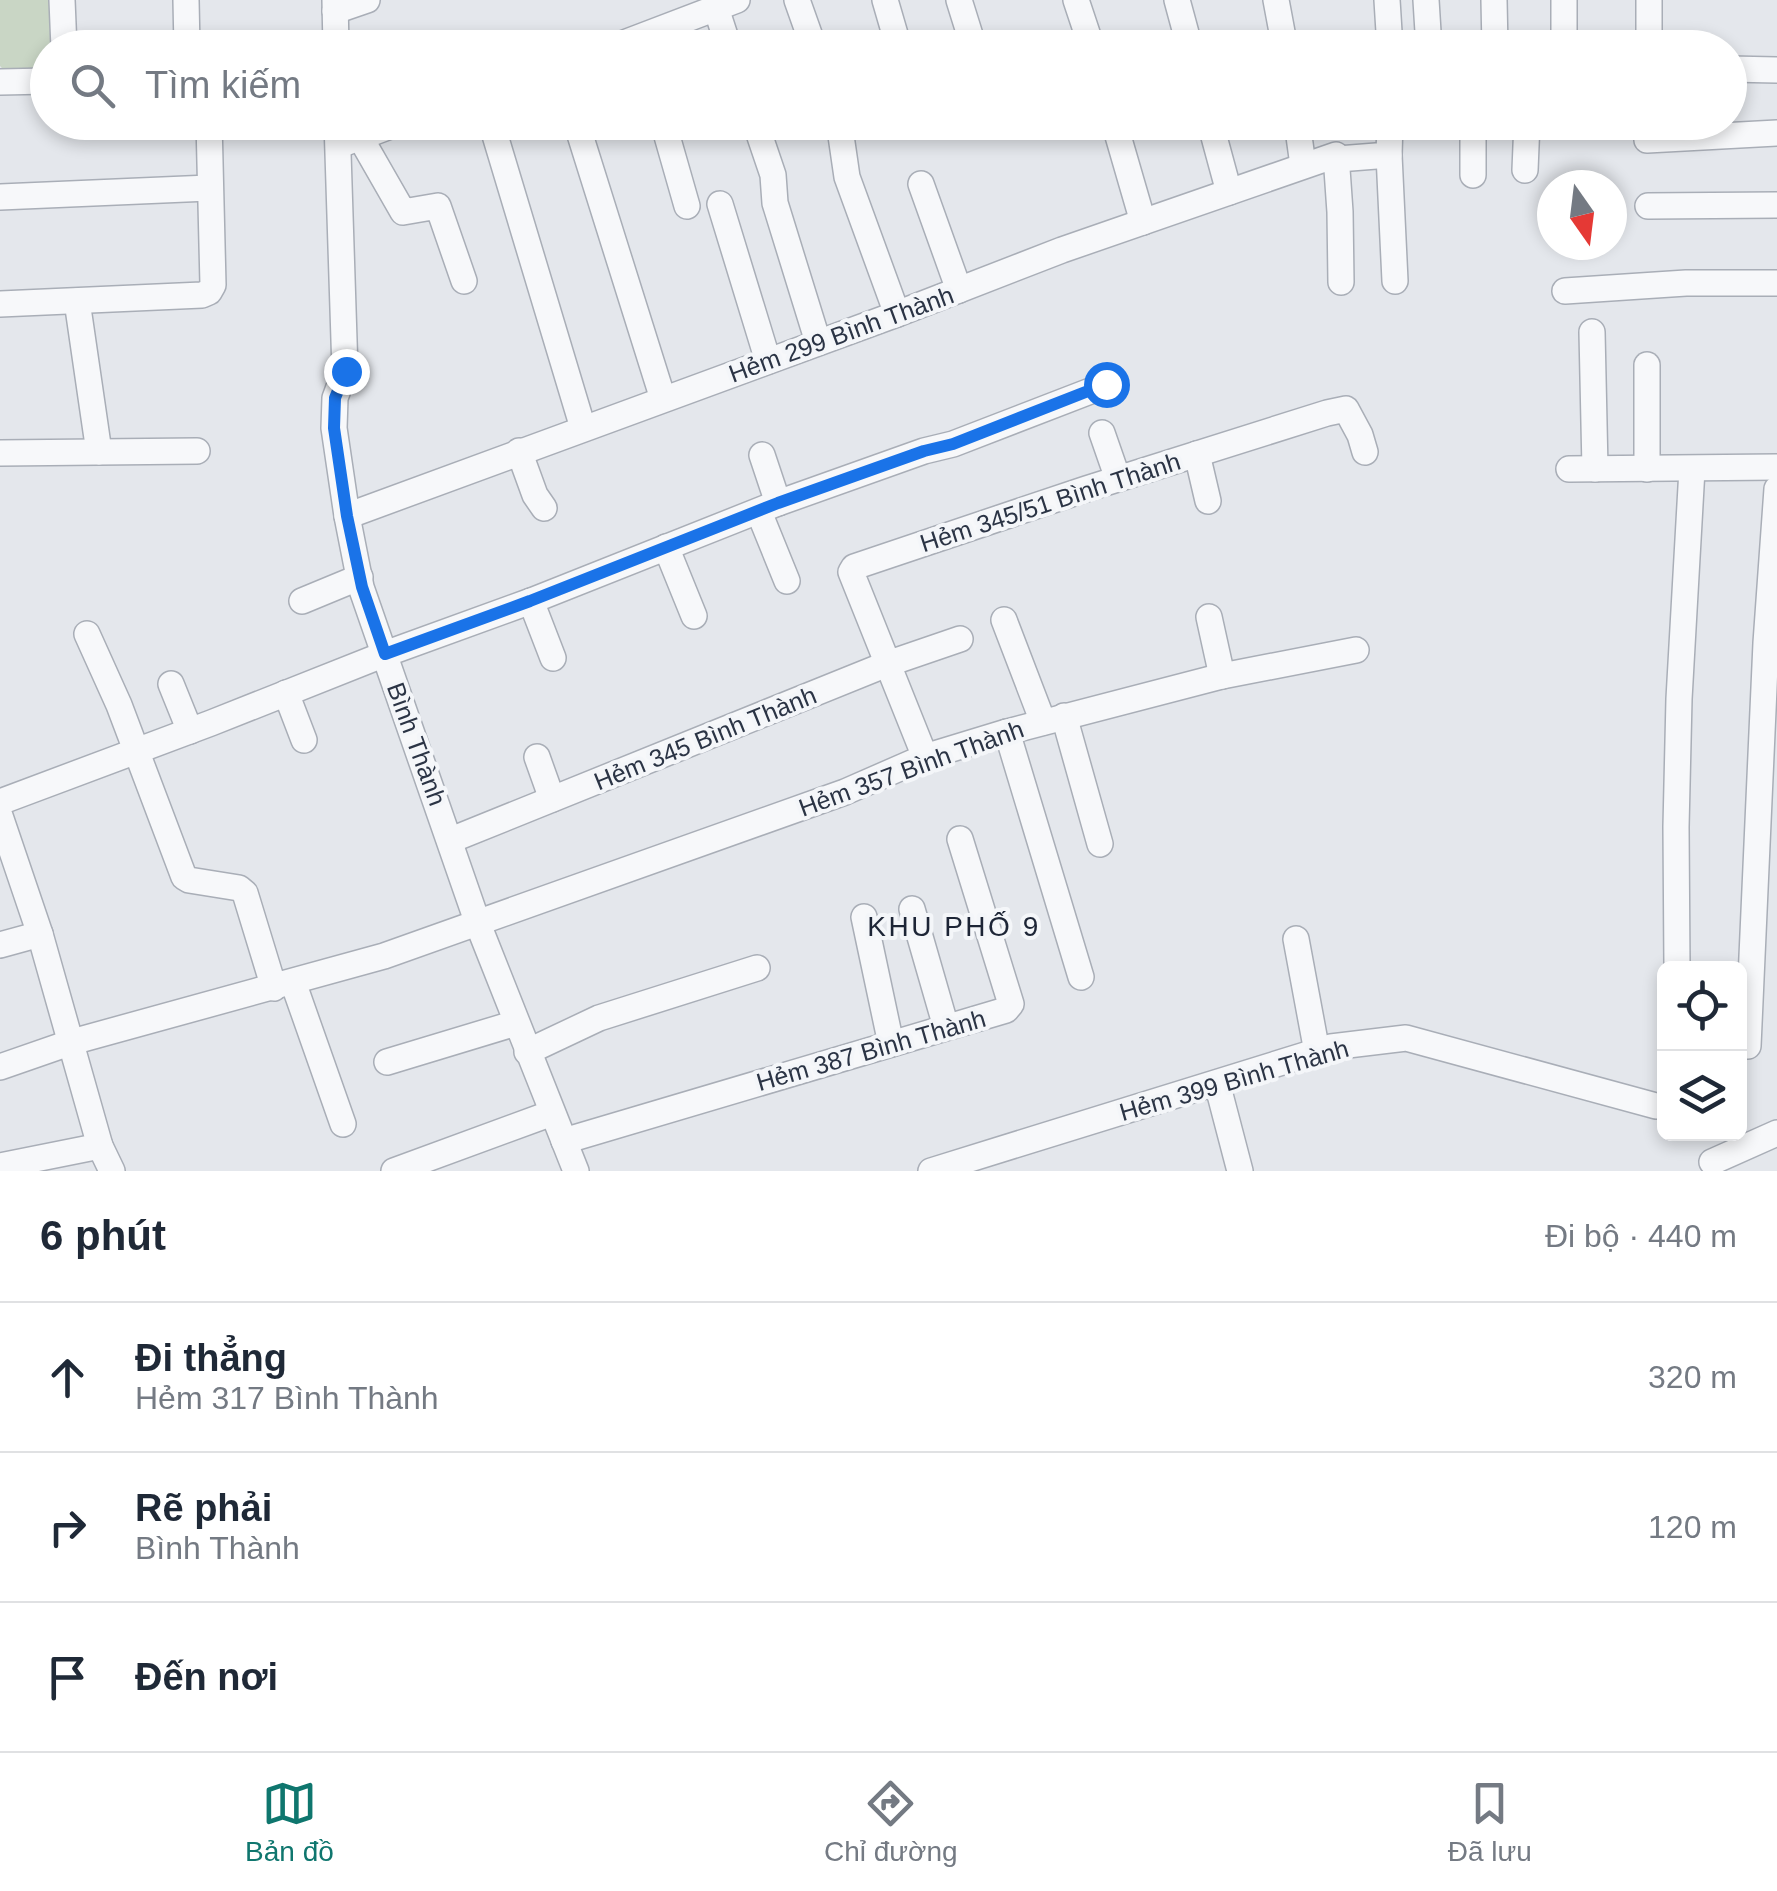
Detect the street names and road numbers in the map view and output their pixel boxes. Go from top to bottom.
street label: Hẻm 299 Bình Thành [725,280,957,388]
street label: Hẻm 345/51 Bình Thành [916,447,1184,557]
street label: Bình Thành [382,679,452,809]
street label: Hẻm 345 Bình Thành [590,681,820,795]
street label: Hẻm 357 Bình Thành [795,714,1027,822]
street label: Hẻm 387 Bình Thành [753,1004,989,1096]
street label: Hẻm 399 Bình Thành [1116,1034,1352,1126]

